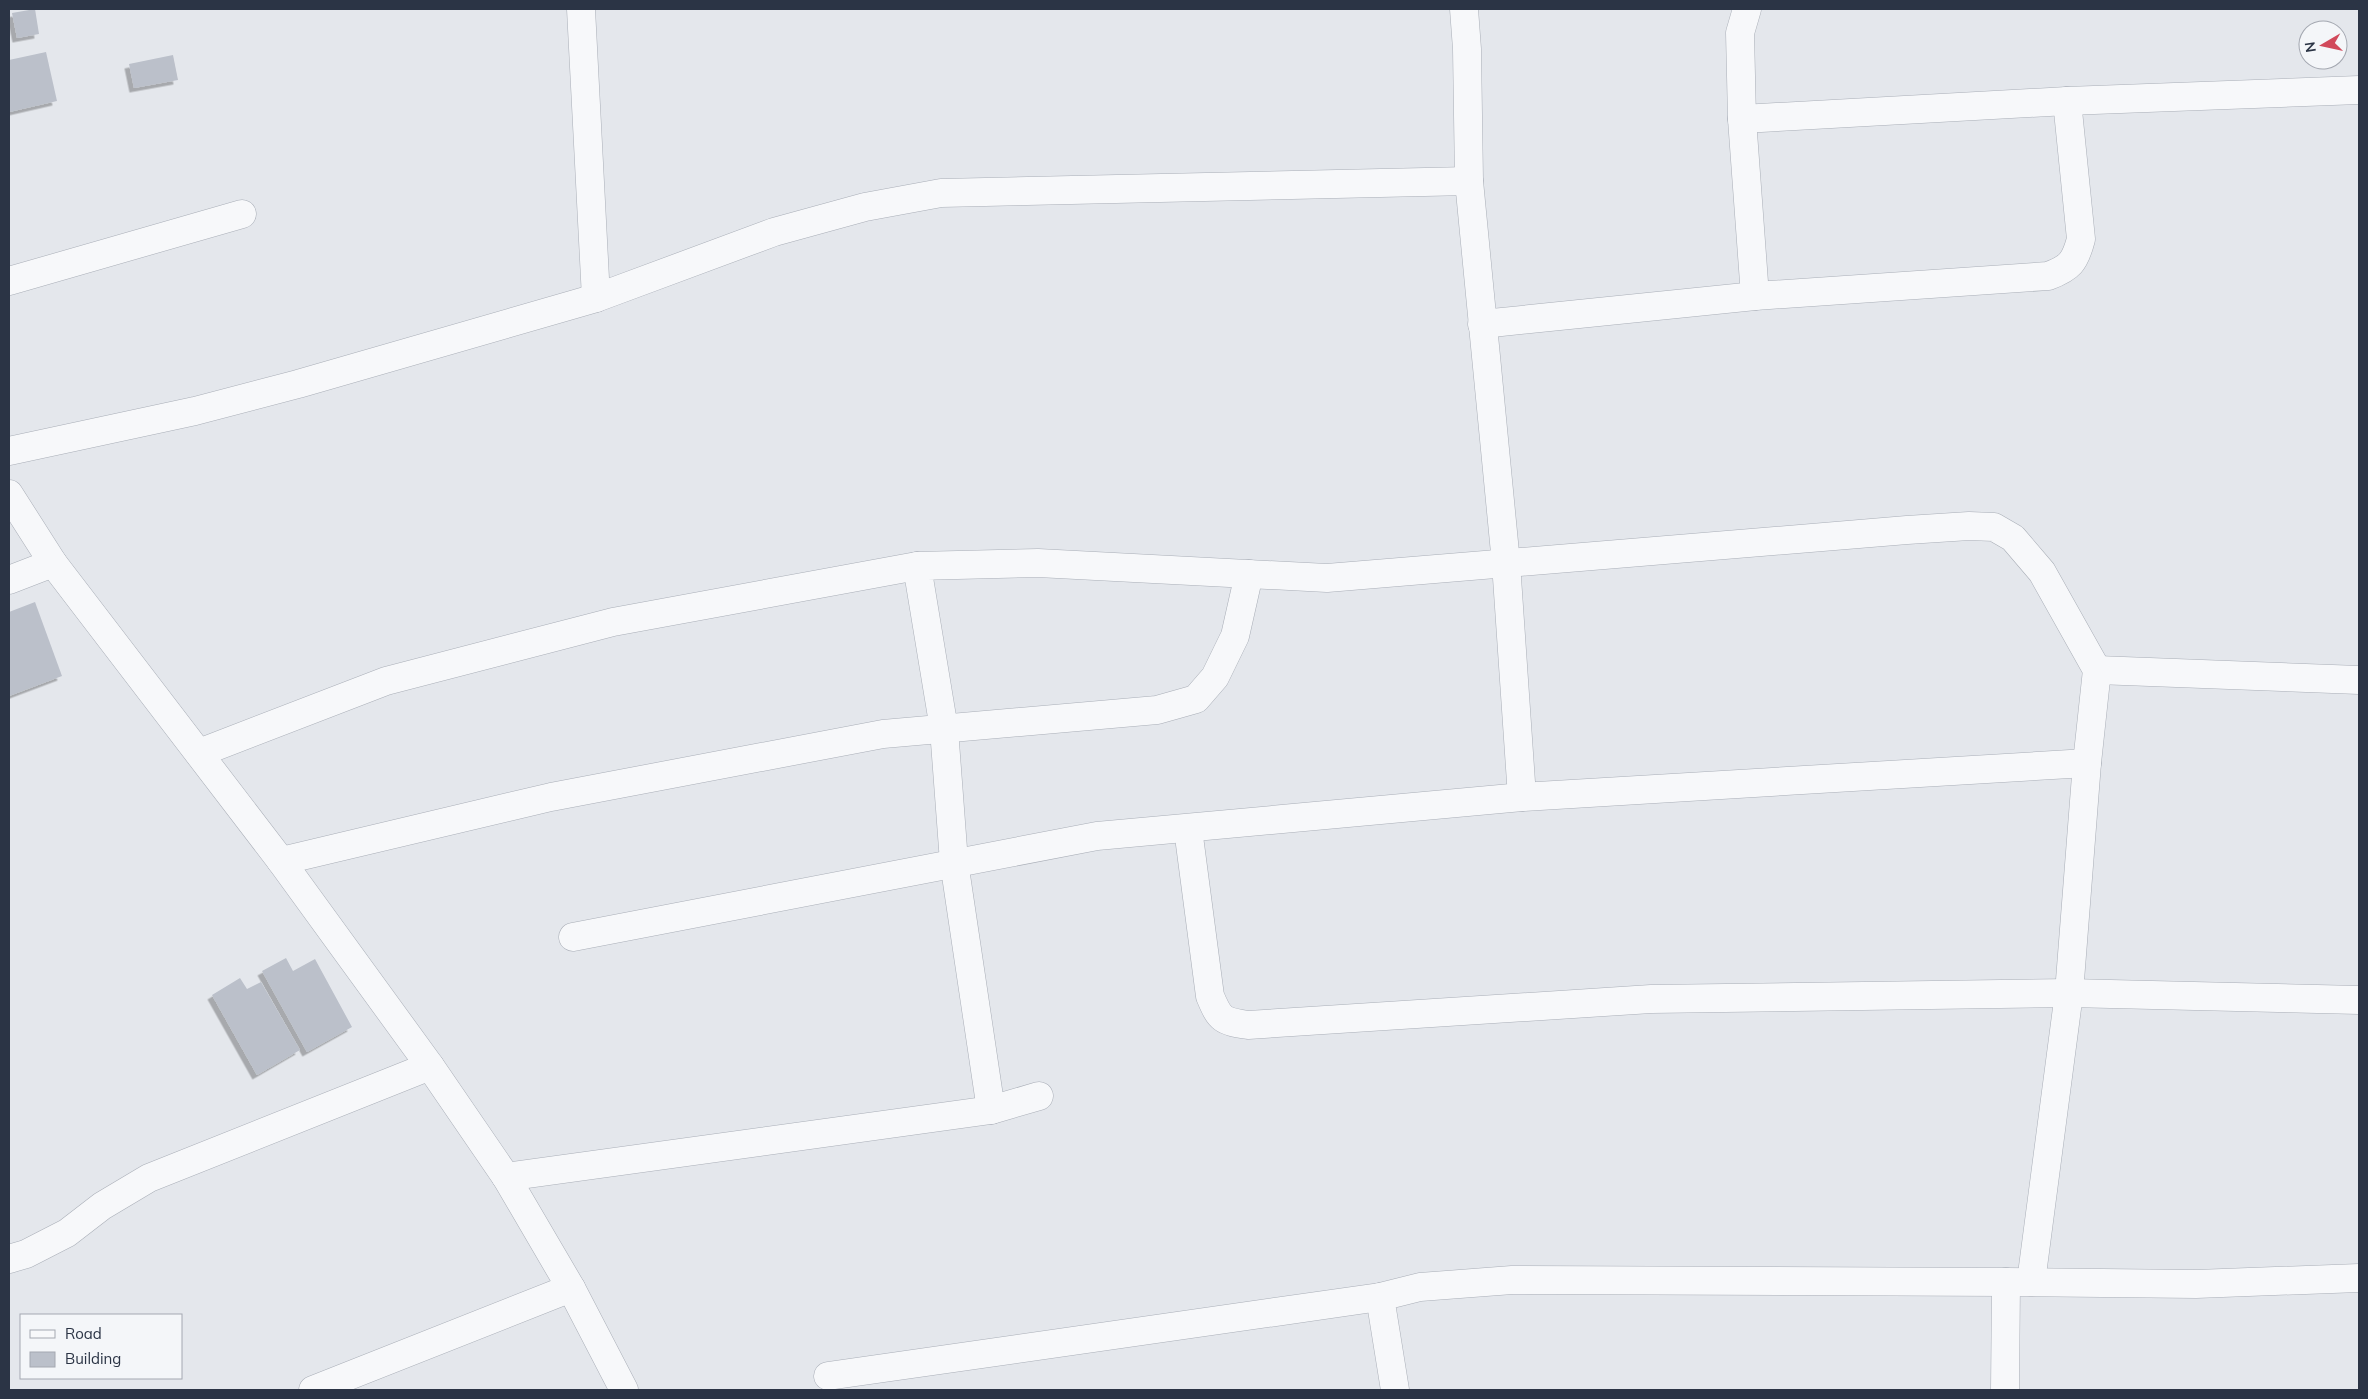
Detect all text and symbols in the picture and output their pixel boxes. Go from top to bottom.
north arrow [2298,20,2348,70]
text: N [2300,40,2320,54]
legend [20,1314,182,1379]
text: Road [65,1324,102,1343]
text: Building [65,1349,121,1368]

